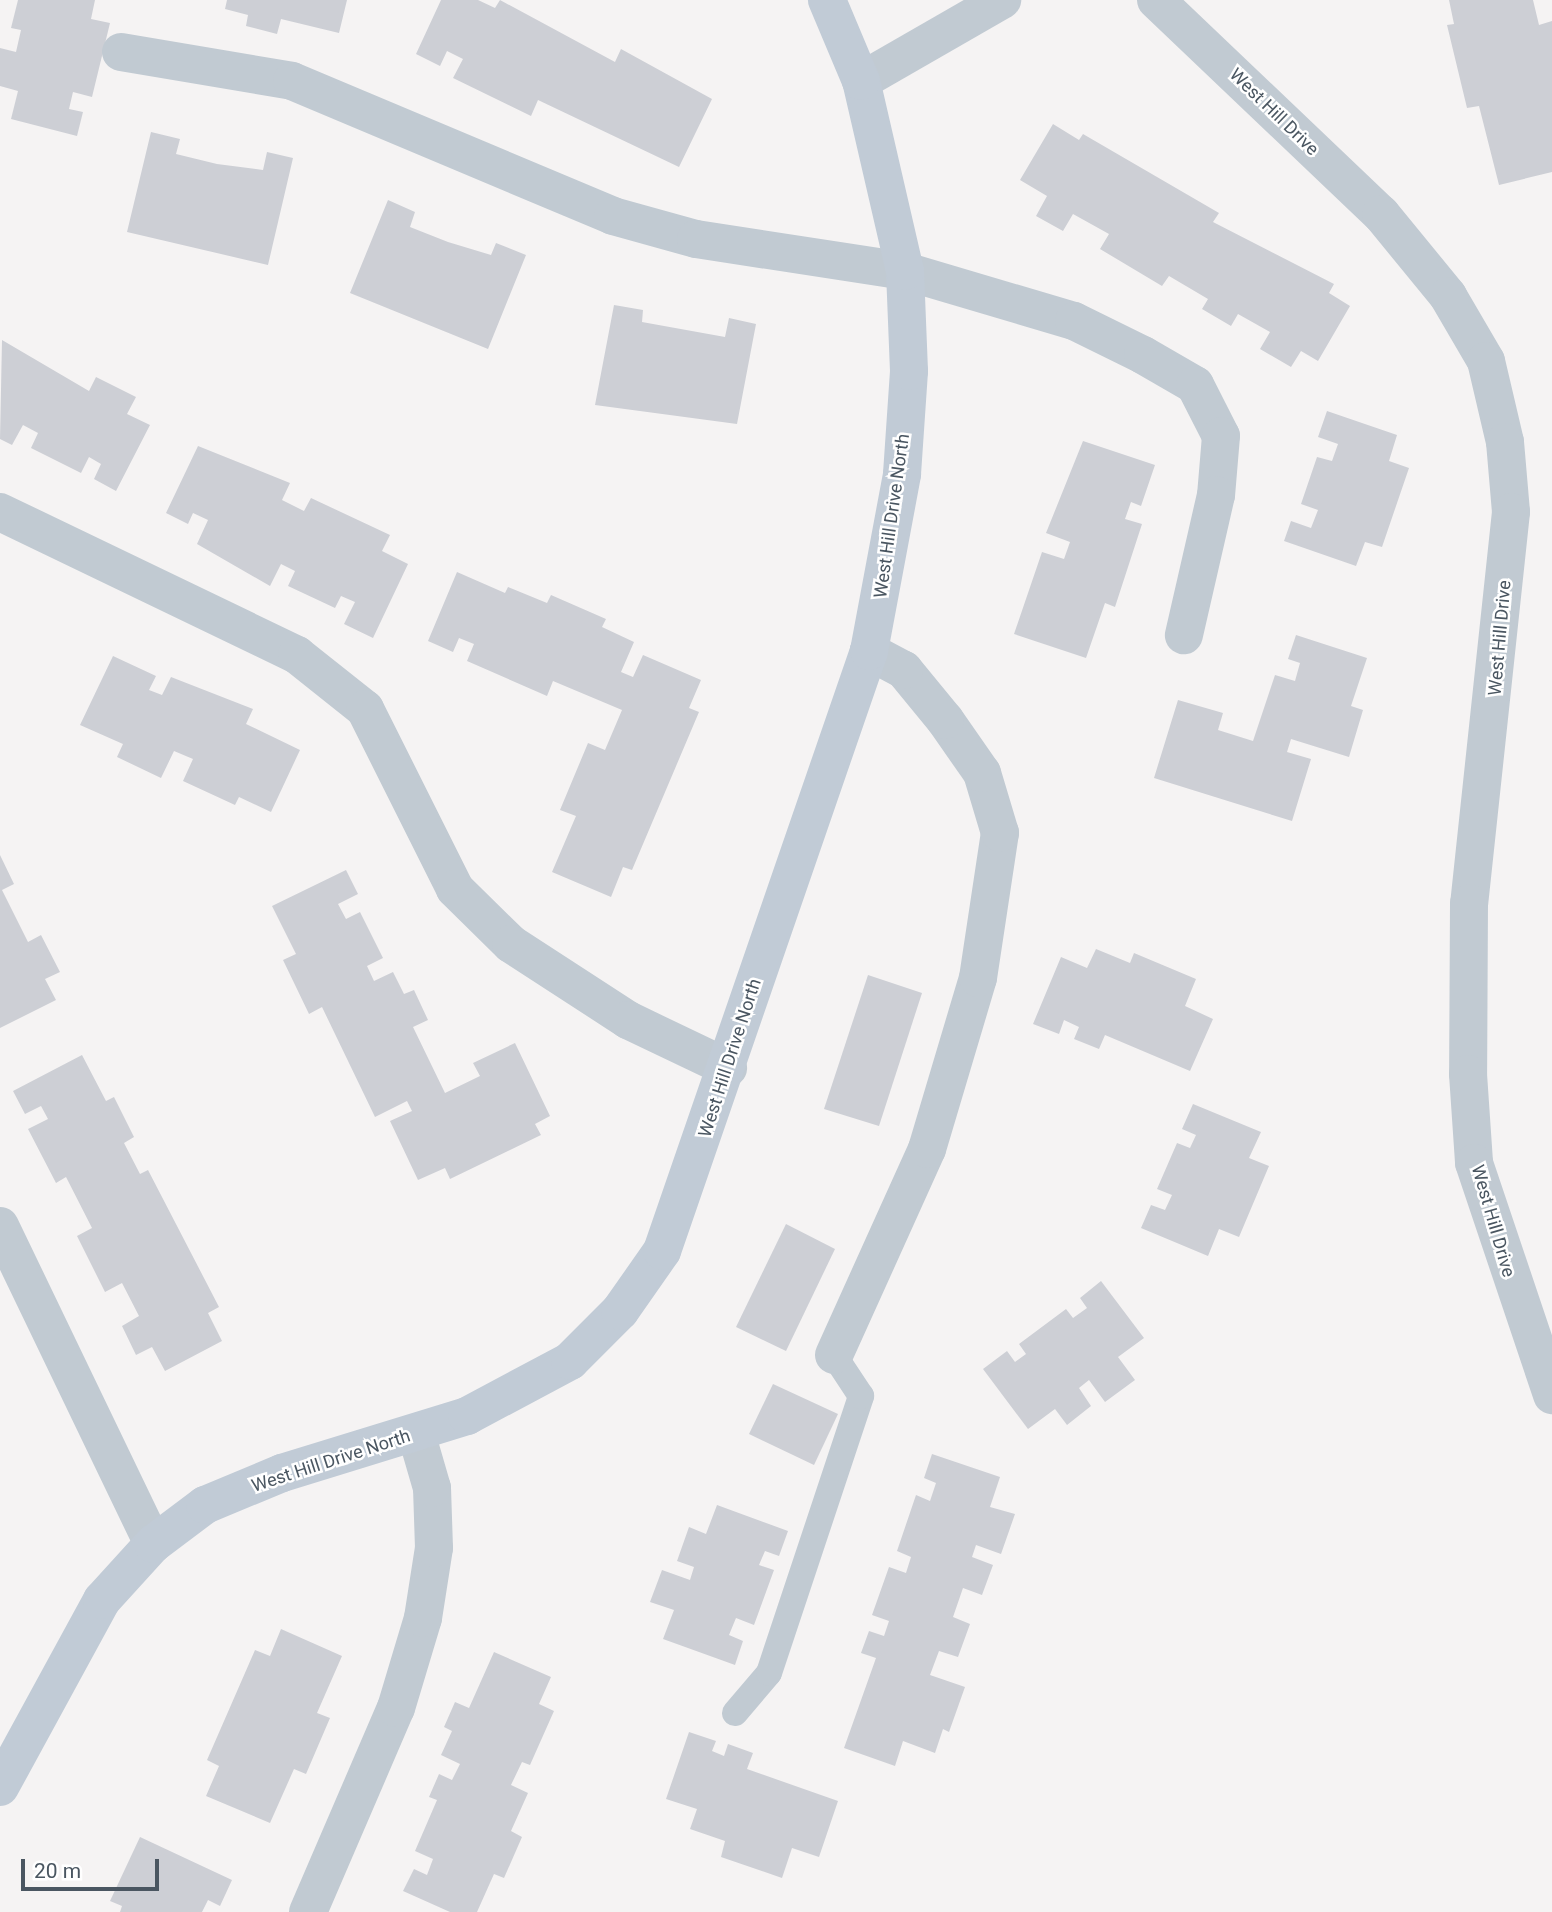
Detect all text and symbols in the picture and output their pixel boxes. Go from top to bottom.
street label: West Hill Drive [1225,64,1323,160]
street label: West Hill Drive North [870,432,914,600]
street label: West Hill Drive [1484,579,1516,697]
street label: West Hill Drive North [694,976,766,1140]
street label: West Hill Drive [1467,1162,1519,1280]
street label: West Hill Drive North [249,1425,413,1497]
scale bar [24,1846,163,1890]
text: 20 m [34,1859,81,1883]

